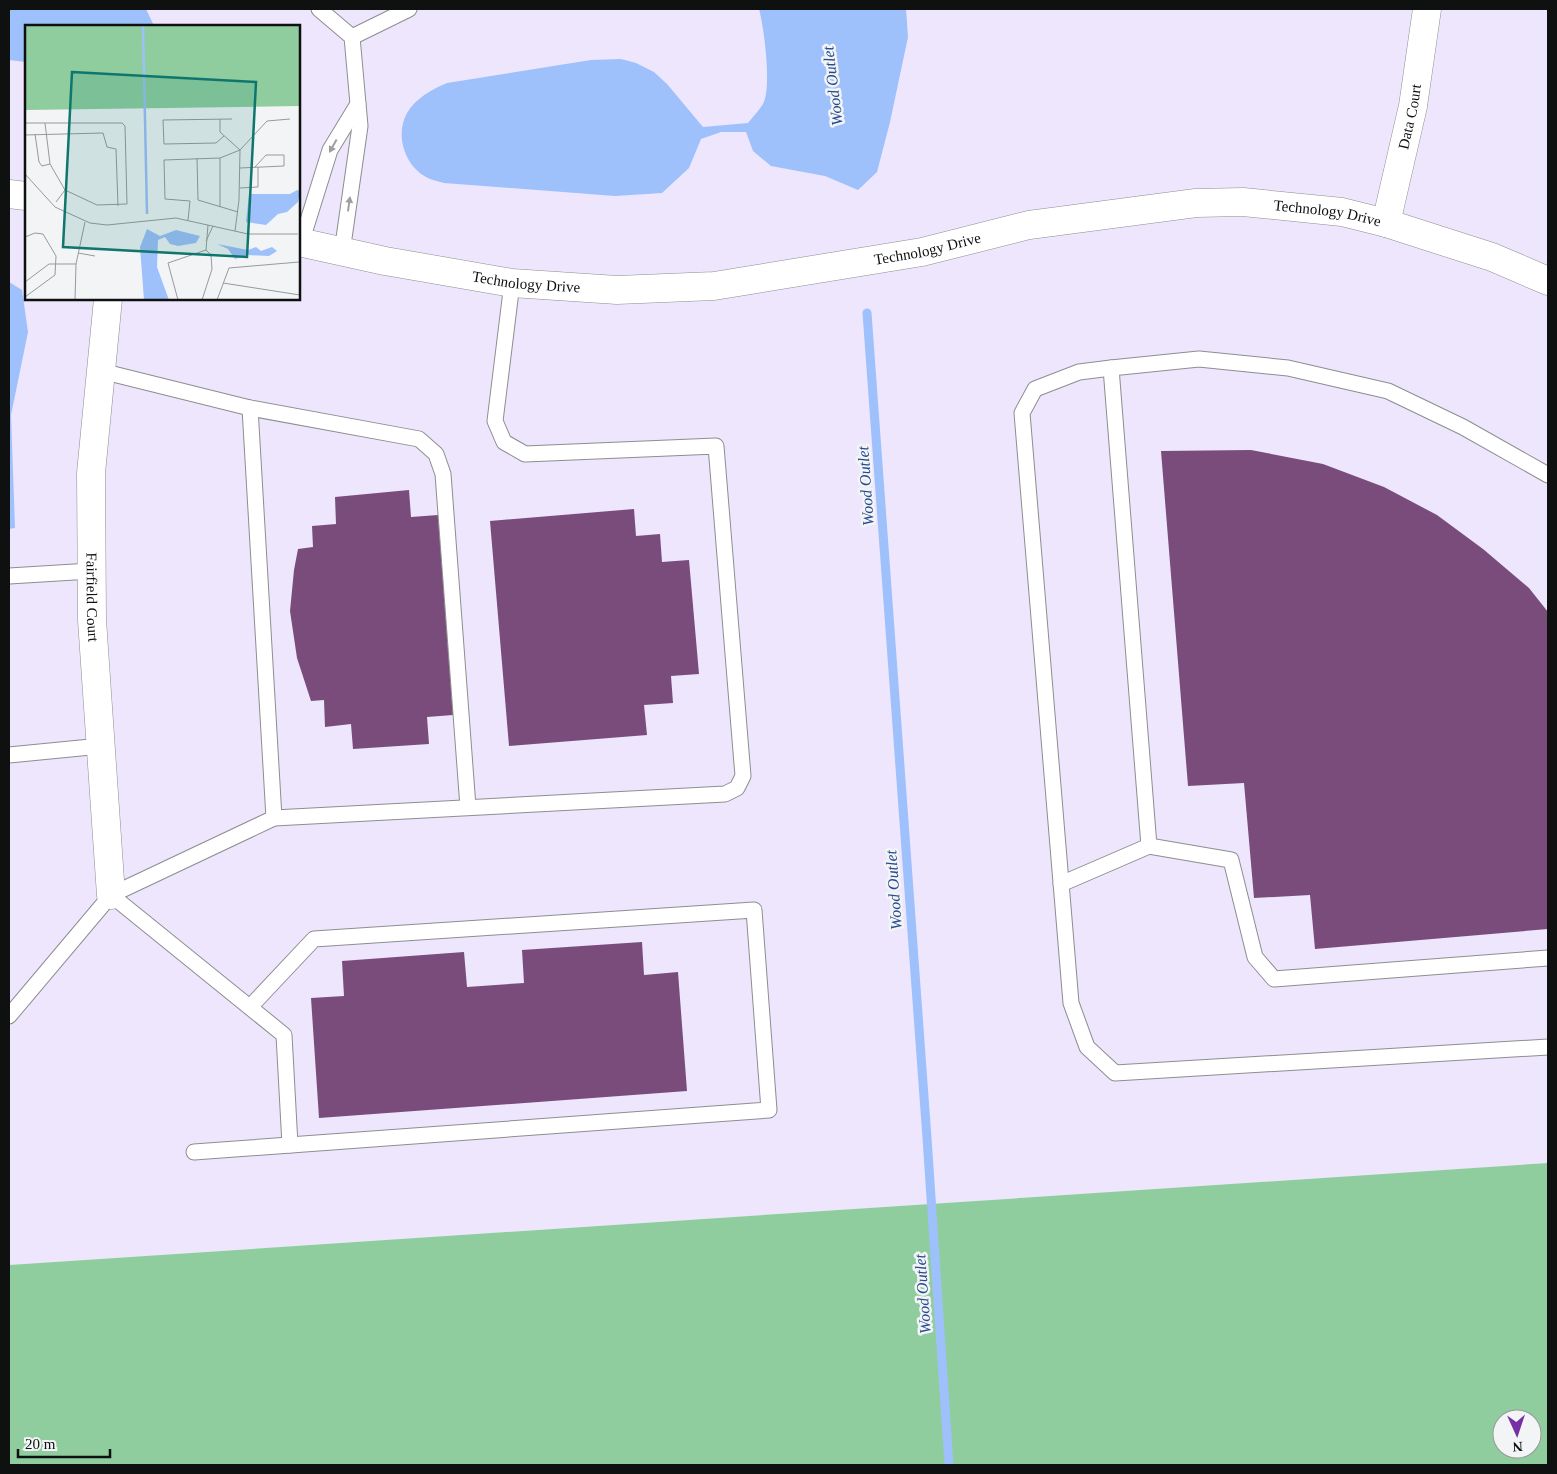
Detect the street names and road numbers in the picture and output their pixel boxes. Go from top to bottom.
street label: Data Court [1395,82,1424,151]
street label: Technology Drive [1273,197,1383,230]
street label: Technology Drive [873,229,983,268]
street label: Technology Drive [471,268,581,296]
street label: Fairfield Court [84,552,102,643]

